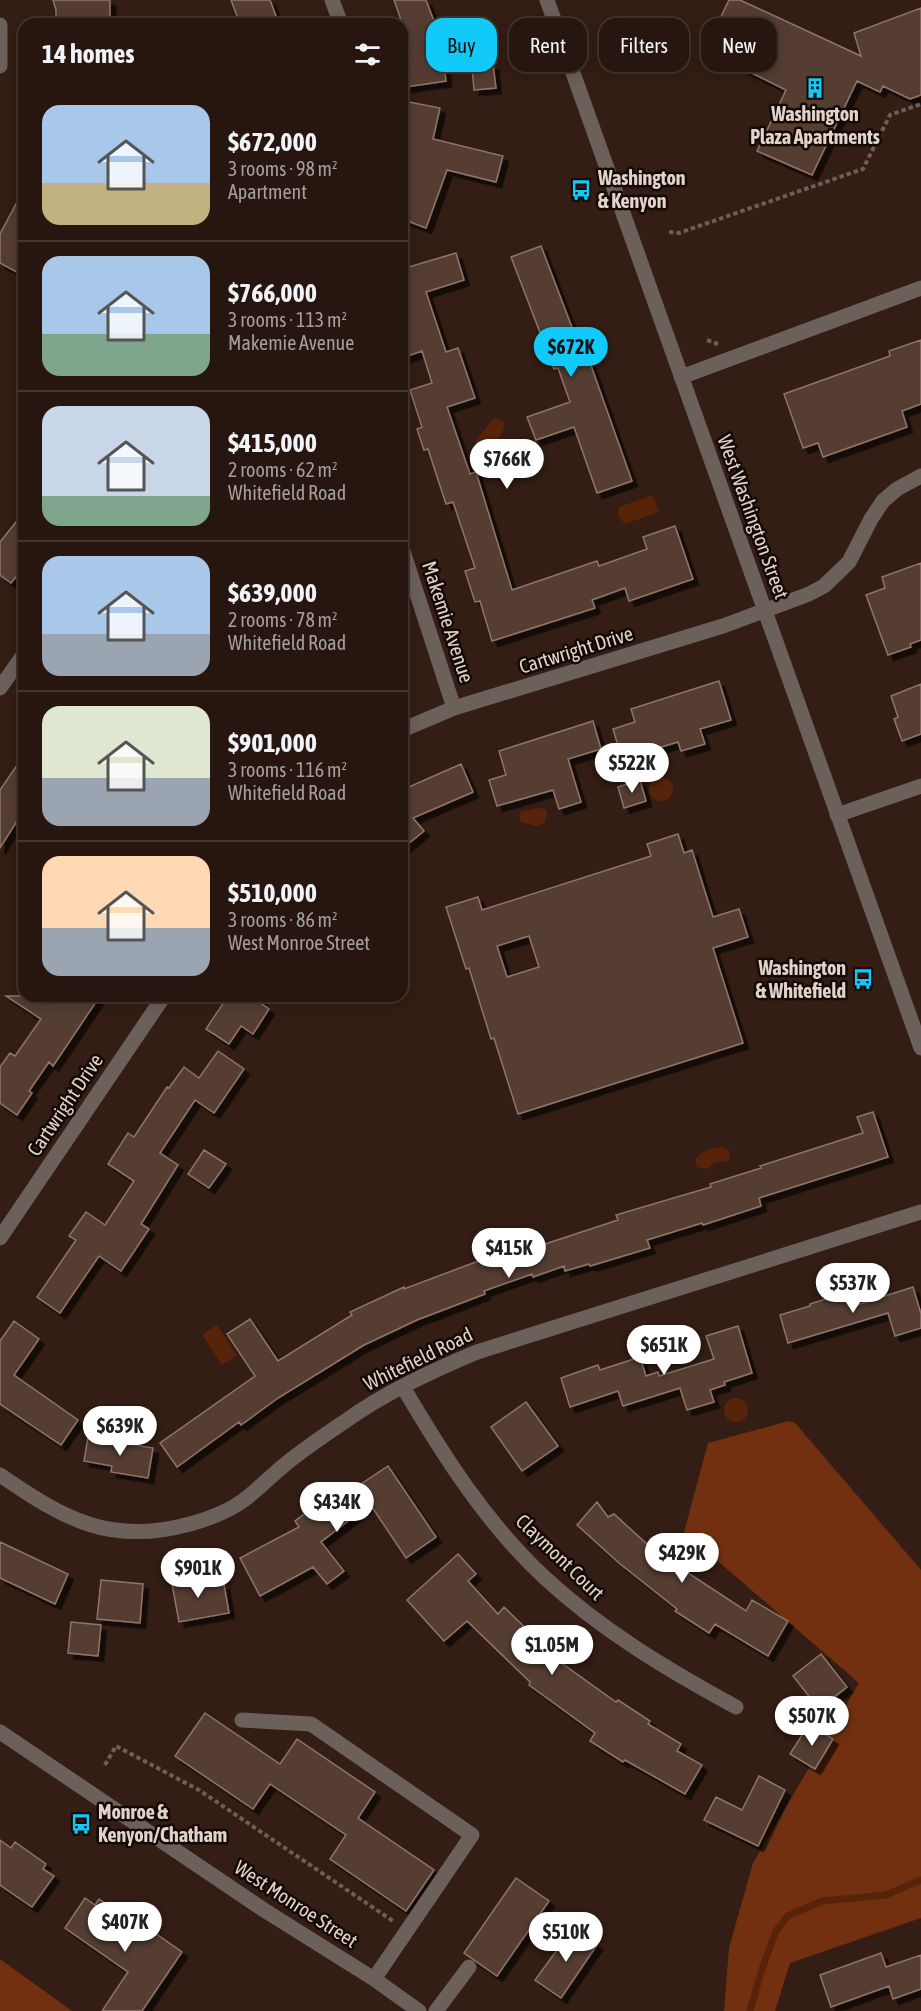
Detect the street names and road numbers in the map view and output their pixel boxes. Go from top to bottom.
street label: West Washington Street [713,432,794,602]
street label: Makemie Avenue [418,558,479,685]
street label: Cartwright Drive [516,621,636,678]
street label: Cartwright Drive [22,1049,107,1160]
street label: Whitefield Road [360,1322,476,1395]
street label: Claymont Court [512,1509,609,1604]
street label: West Monroe Street [230,1855,362,1952]

